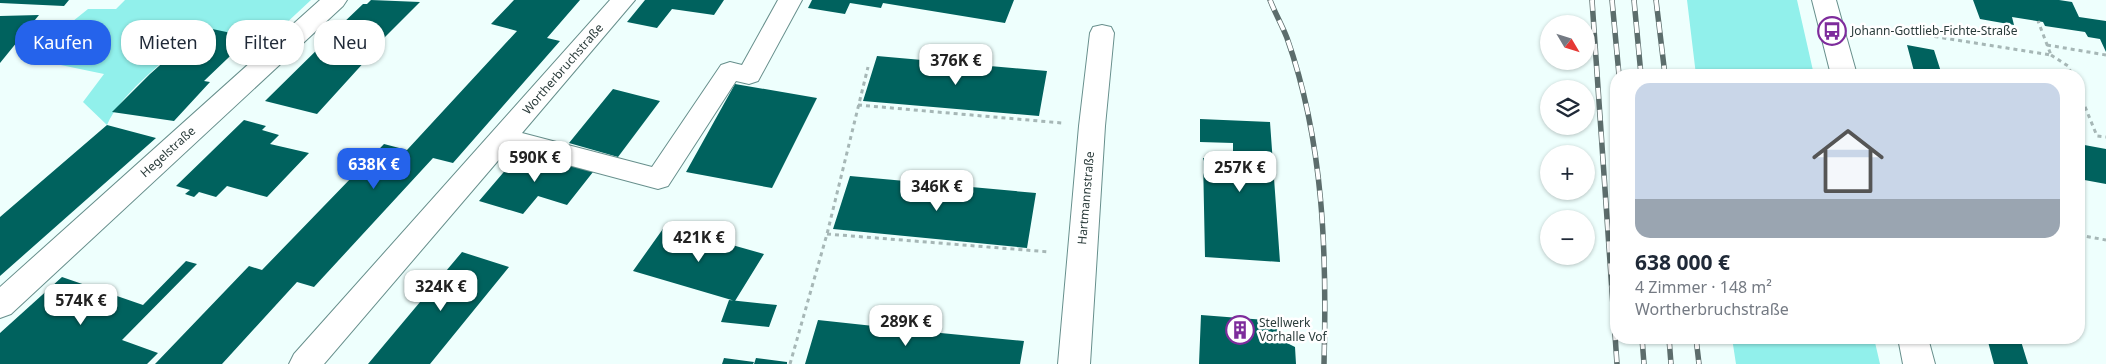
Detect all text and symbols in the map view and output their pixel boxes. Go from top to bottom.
north arrow [1540,15,1595,70]
map controls [1540,15,1595,265]
bus stop icon: Johann-Gottlieb-Fichte-Straße [1817,16,1847,46]
street label: Wortherbruchstraße [518,19,607,118]
chip: Kaufen [15,20,111,65]
chip: Mieten [121,20,216,65]
chip: Filter [226,20,304,65]
chip: Neu [314,20,385,65]
place label: Johann-Gottlieb-Fichte-Straße [1850,22,2018,39]
pin: 376K € [915,44,997,86]
text: 376K € [930,49,982,71]
button: layers [1540,80,1595,135]
icon: home [1803,116,1893,206]
street label: Hegelstraße [136,122,199,181]
pin: 590K € [494,140,576,183]
button: + [1540,145,1595,200]
text: 590K € [509,146,561,168]
pin: 638K € [333,148,415,190]
street label: Hartmannstraße [1073,150,1098,245]
pin: 257K € [1199,150,1281,193]
text: 638K € [348,153,400,175]
text: 257K € [1214,156,1266,178]
pin: 346K € [896,170,978,212]
text: 346K € [911,175,963,197]
button: − [1540,210,1595,265]
pin: 421K € [658,220,740,263]
text: 421K € [673,226,725,248]
text: 638 000 € [1635,248,1730,276]
pin: 324K € [400,270,482,312]
text: 324K € [415,275,467,297]
text: 4 Zimmer · 148 m² [1635,276,1772,298]
pin: 574K € [40,284,122,326]
text: 574K € [55,289,107,311]
text: Wortherbruchstraße [1635,298,1789,320]
pin: 289K € [865,304,947,347]
text: 289K € [880,310,932,332]
place label: Stellwerk Vorhalle Vof [1259,314,1328,345]
building icon: Stellwerk Vorhalle Vof [1225,315,1255,345]

